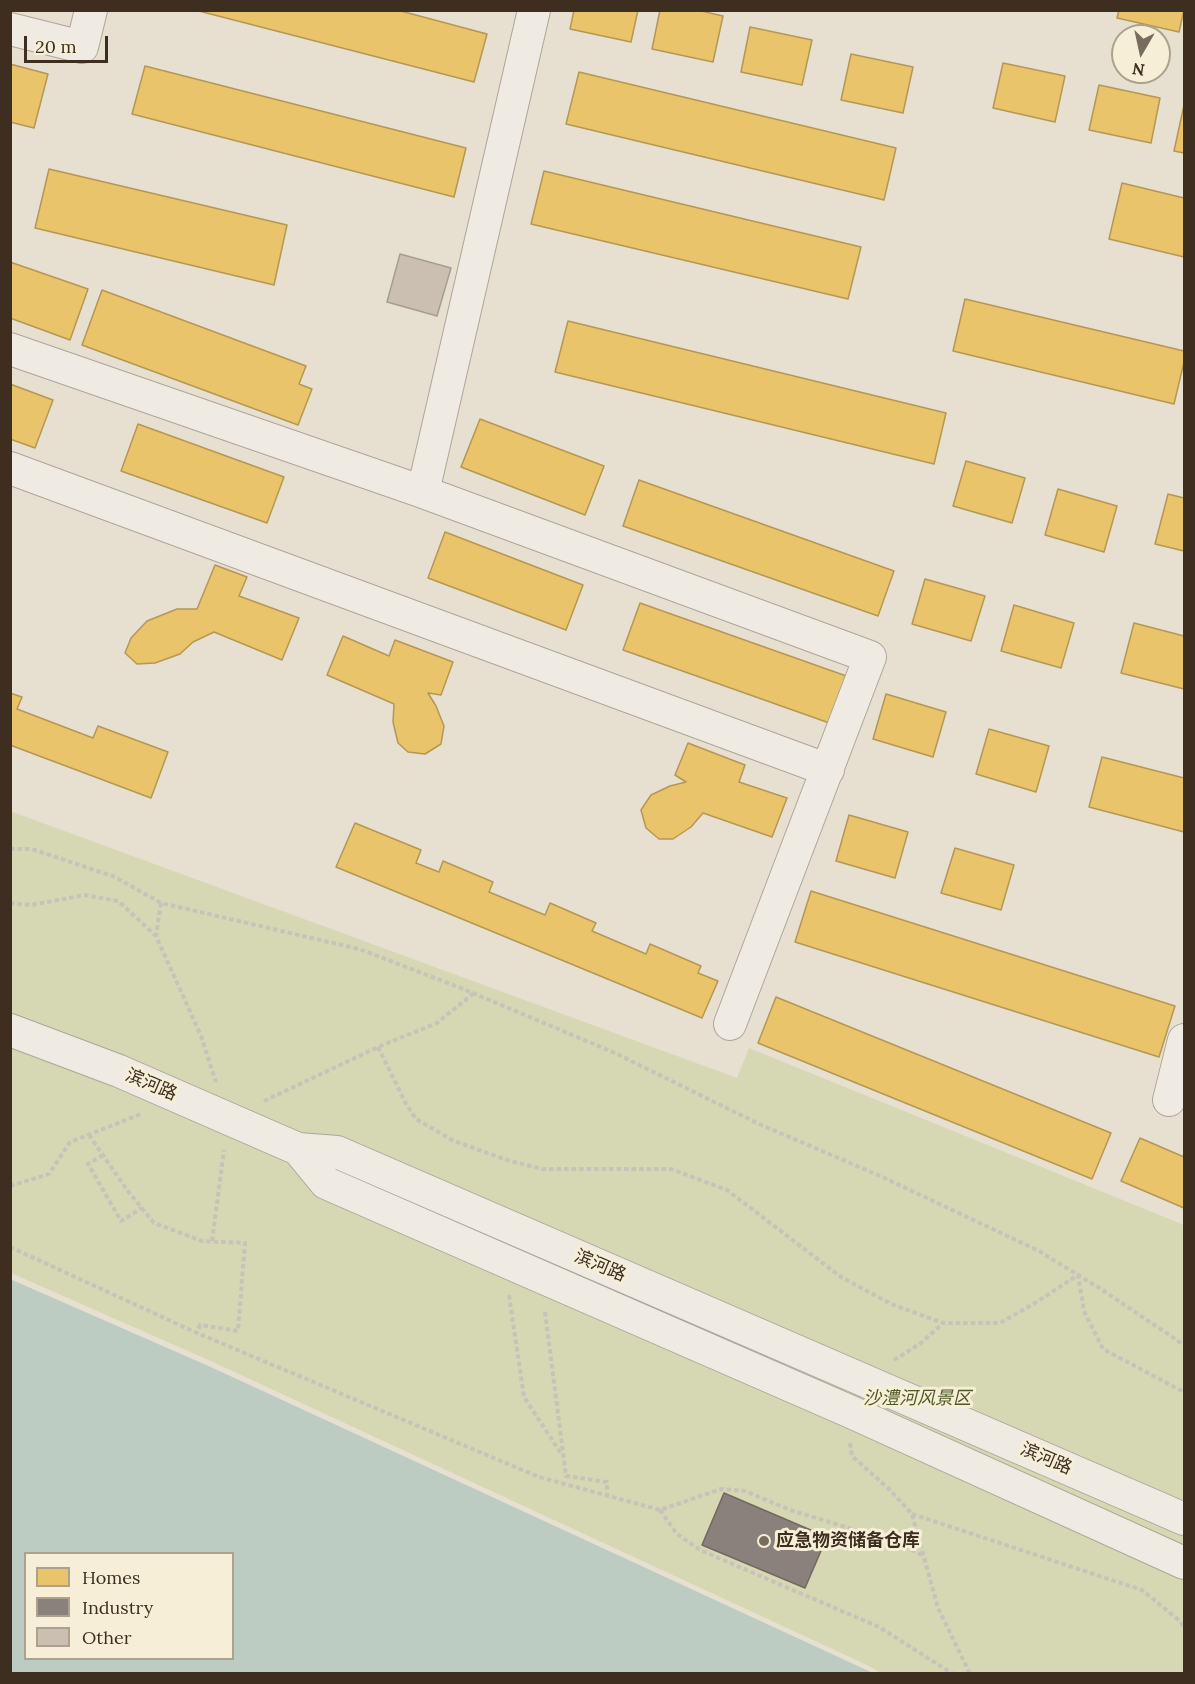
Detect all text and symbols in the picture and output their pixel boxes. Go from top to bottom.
scale bar [27,24,111,62]
north arrow [1111,24,1171,84]
text: 20 m [35,35,77,58]
text: N [1131,59,1146,81]
street label: 滨河路 [122,1065,180,1105]
street label: 滨河路 [571,1246,629,1286]
park label: 沙澧河风景区 [863,1388,971,1410]
street label: 滨河路 [1017,1439,1075,1479]
place label: 应急物资储备仓库 [776,1530,920,1552]
marker: 应急物资储备仓库 [757,1534,771,1548]
legend [24,1552,234,1660]
text: Homes [82,1566,140,1589]
text: Industry [82,1596,153,1619]
text: Other [82,1626,132,1649]

